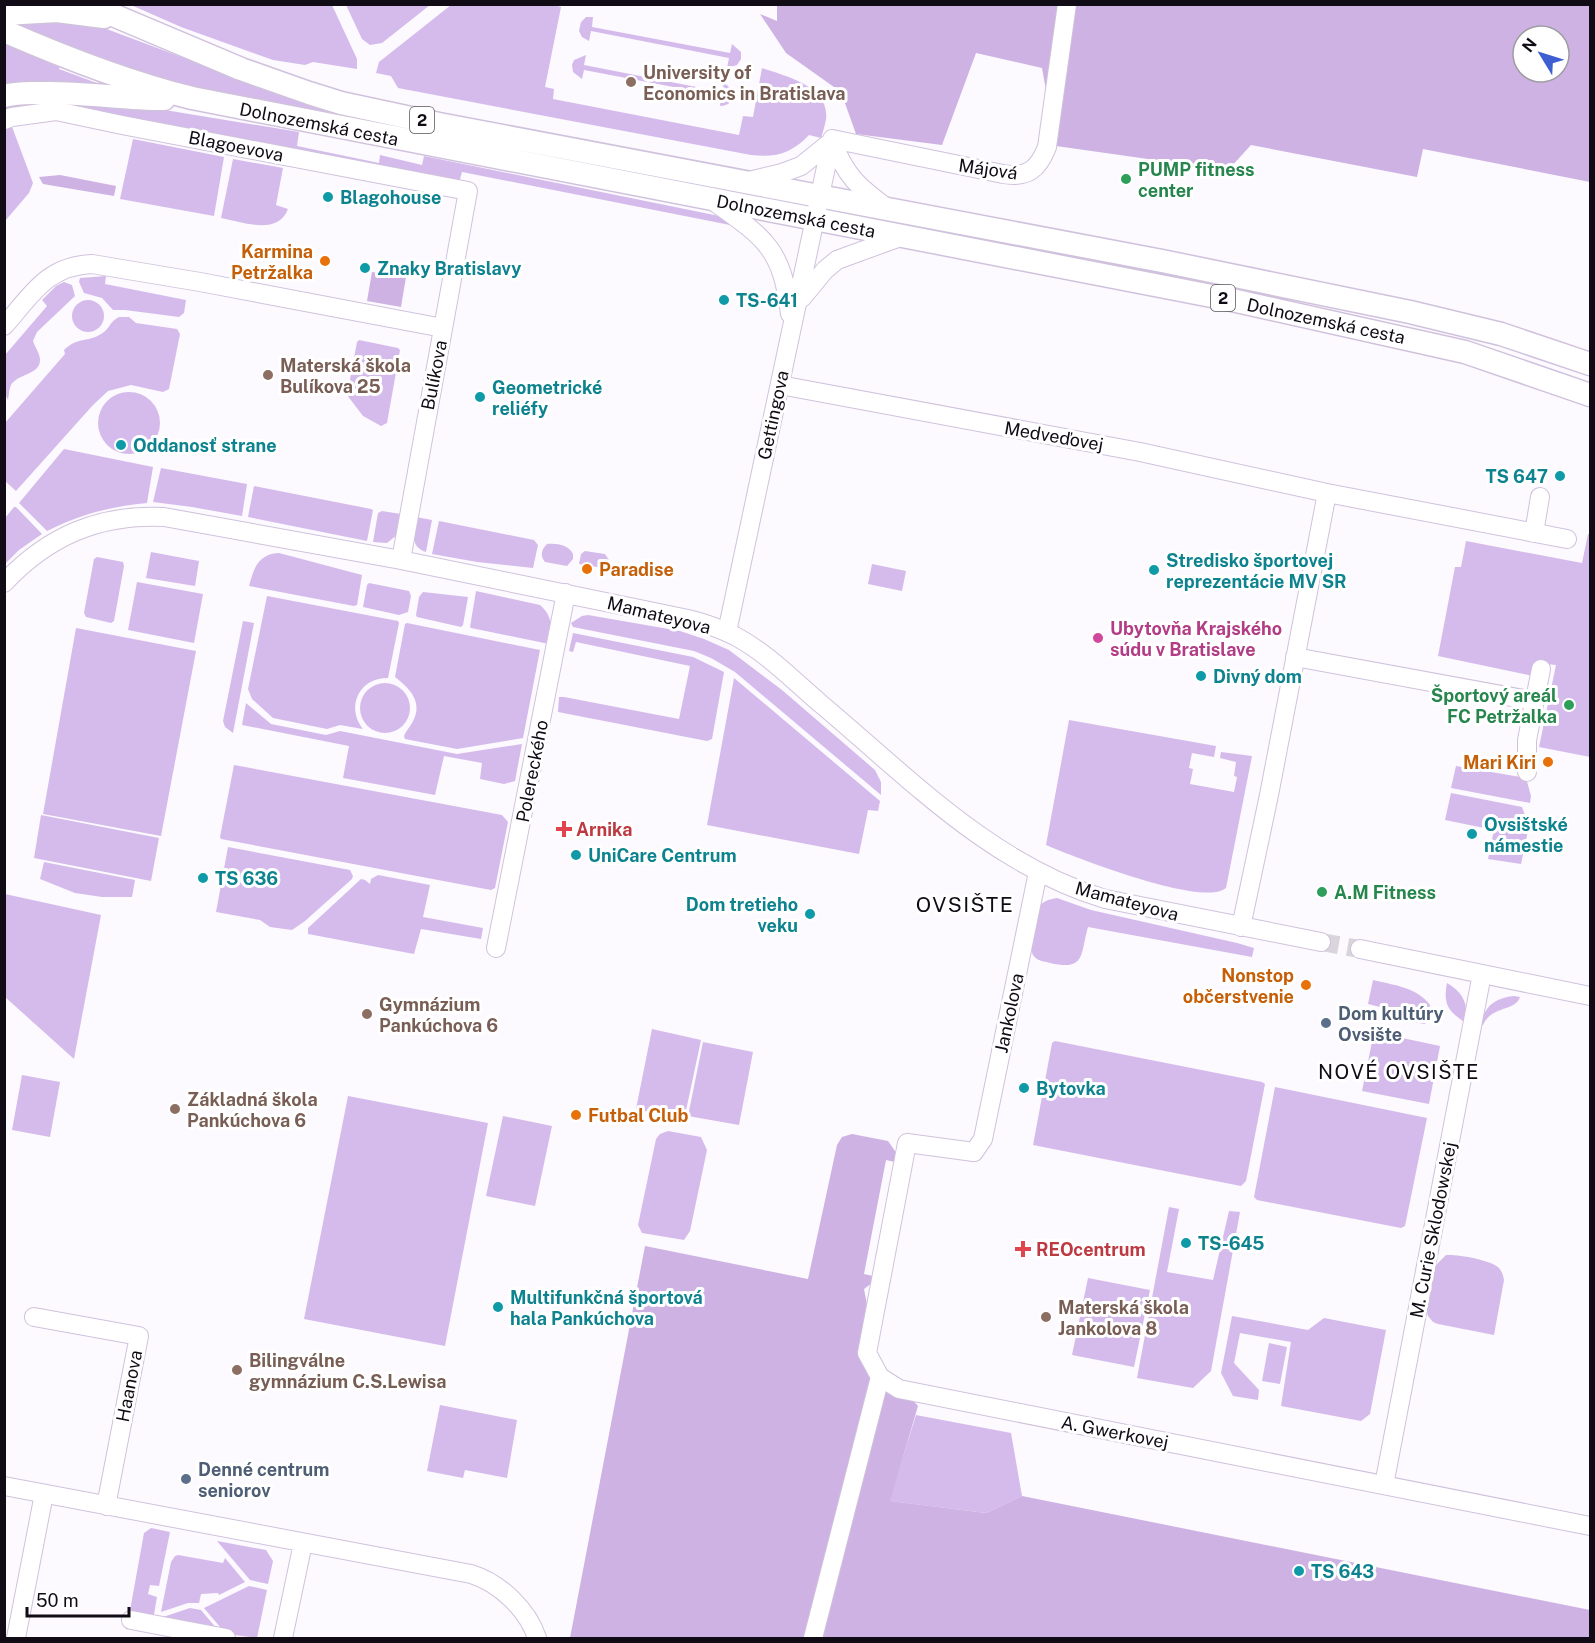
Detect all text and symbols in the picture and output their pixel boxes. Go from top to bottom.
north arrow [1511,24,1571,84]
text: N [1518,34,1541,56]
place label: University of Economics in Bratislava [643,62,845,104]
marker: University of Economics in Bratislava [624,75,638,89]
street label: Dolnozemská cesta [238,98,400,150]
road number: 2 [410,107,434,133]
street label: Blagoevova [187,127,285,165]
street label: Májová [957,154,1019,184]
place label: PUMP fitness center [1138,159,1254,201]
marker: PUMP fitness center [1119,172,1133,186]
place label: Blagohouse [340,187,441,208]
marker: Blagohouse [321,190,335,204]
street label: Dolnozemská cesta [715,190,877,242]
place label: Karmina Petržalka [231,241,313,283]
marker: Karmina Petržalka [318,254,332,268]
place label: Znaky Bratislavy [377,258,521,279]
marker: Znaky Bratislavy [358,261,372,275]
road number: 2 [1211,285,1235,311]
place label: TS-641 [736,290,798,311]
marker: TS-641 [717,293,731,307]
street label: Dolnozemská cesta [1245,294,1407,348]
street label: Bulíkova [417,338,451,412]
place label: Materská škola Bulíkova 25 [280,355,411,397]
marker: Materská škola Bulíkova 25 [261,368,275,382]
street label: Gettingova [753,368,793,462]
place label: Geometrické reliéfy [492,377,602,419]
marker: Geometrické reliéfy [473,390,487,404]
street label: Medveďovej [1003,417,1105,455]
place label: Oddanosť strane [133,435,277,456]
marker: Oddanosť strane [114,438,128,452]
place label: TS 647 [1486,466,1548,487]
marker: TS 647 [1553,469,1567,483]
place label: Stredisko športovej reprezentácie MV SR [1166,550,1347,592]
place label: Paradise [599,559,674,580]
marker: Paradise [580,562,594,576]
marker: Stredisko športovej reprezentácie MV SR [1147,563,1161,577]
street label: Mamateyova [605,592,713,638]
place label: Ubytovňa Krajského súdu v Bratislave [1110,618,1282,660]
marker: Ubytovňa Krajského súdu v Bratislave [1091,631,1105,645]
place label: Divný dom [1213,666,1302,687]
marker: Divný dom [1194,669,1208,683]
place label: Športový areál FC Petržalka [1431,684,1557,727]
marker: Športový areál FC Petržalka [1562,698,1576,712]
street label: Polereckého [512,718,552,824]
place label: Mari Kiri [1463,752,1536,773]
marker: Mari Kiri [1541,755,1555,769]
place label: Ovsištské námestie [1484,814,1568,856]
place label: Arnika [576,819,632,840]
marker: Arnika [557,822,571,836]
marker: Ovsištské námestie [1465,827,1479,841]
place label: UniCare Centrum [588,845,737,866]
marker: UniCare Centrum [569,848,583,862]
place label: TS 636 [215,868,278,889]
marker: TS 636 [196,871,210,885]
street label: Mamateyova [1073,877,1181,925]
place label: A.M Fitness [1334,882,1436,903]
marker: A.M Fitness [1315,885,1329,899]
district label: OVSIŠTE [916,892,1014,917]
place label: Dom tretieho veku [686,894,798,936]
marker: Dom tretieho veku [803,907,817,921]
place label: Nonstop občerstvenie [1183,965,1294,1007]
street label: Jankolova [990,971,1028,1055]
marker: Nonstop občerstvenie [1299,978,1313,992]
place label: Gymnázium Pankúchova 6 [379,994,498,1036]
place label: Dom kultúry Ovsište [1338,1003,1444,1045]
marker: Gymnázium Pankúchova 6 [360,1007,374,1021]
marker: Dom kultúry Ovsište [1319,1016,1333,1030]
district label: NOVÉ OVSIŠTE [1318,1059,1480,1084]
place label: Bytovka [1036,1078,1106,1099]
marker: Bytovka [1017,1081,1031,1095]
place label: Základná škola Pankúchova 6 [187,1089,318,1131]
marker: Základná škola Pankúchova 6 [168,1102,182,1116]
place label: Futbal Club [588,1105,689,1126]
marker: Futbal Club [569,1108,583,1122]
street label: M. Curie Sklodowskej [1406,1140,1460,1320]
place label: TS-645 [1198,1233,1264,1254]
marker: TS-645 [1179,1236,1193,1250]
place label: REOcentrum [1036,1239,1146,1260]
marker: REOcentrum [1014,1240,1032,1258]
place label: Multifunkčná športová hala Pankúchova [510,1287,703,1329]
place label: Materská škola Jankolova 8 [1058,1297,1189,1339]
marker: Multifunkčná športová hala Pankúchova [491,1300,505,1314]
marker: Materská škola Jankolova 8 [1039,1310,1053,1324]
street label: Haanova [112,1348,146,1424]
place label: Bilingválne gymnázium C.S.Lewisa [249,1350,446,1392]
marker: Bilingválne gymnázium C.S.Lewisa [230,1363,244,1377]
street label: A. Gwerkovej [1060,1411,1170,1453]
place label: Denné centrum seniorov [198,1459,329,1501]
marker: Denné centrum seniorov [179,1472,193,1486]
place label: TS 643 [1311,1561,1374,1582]
marker: TS 643 [1292,1564,1306,1578]
scale bar [27,1580,129,1618]
text: 50 m [36,1590,79,1611]

